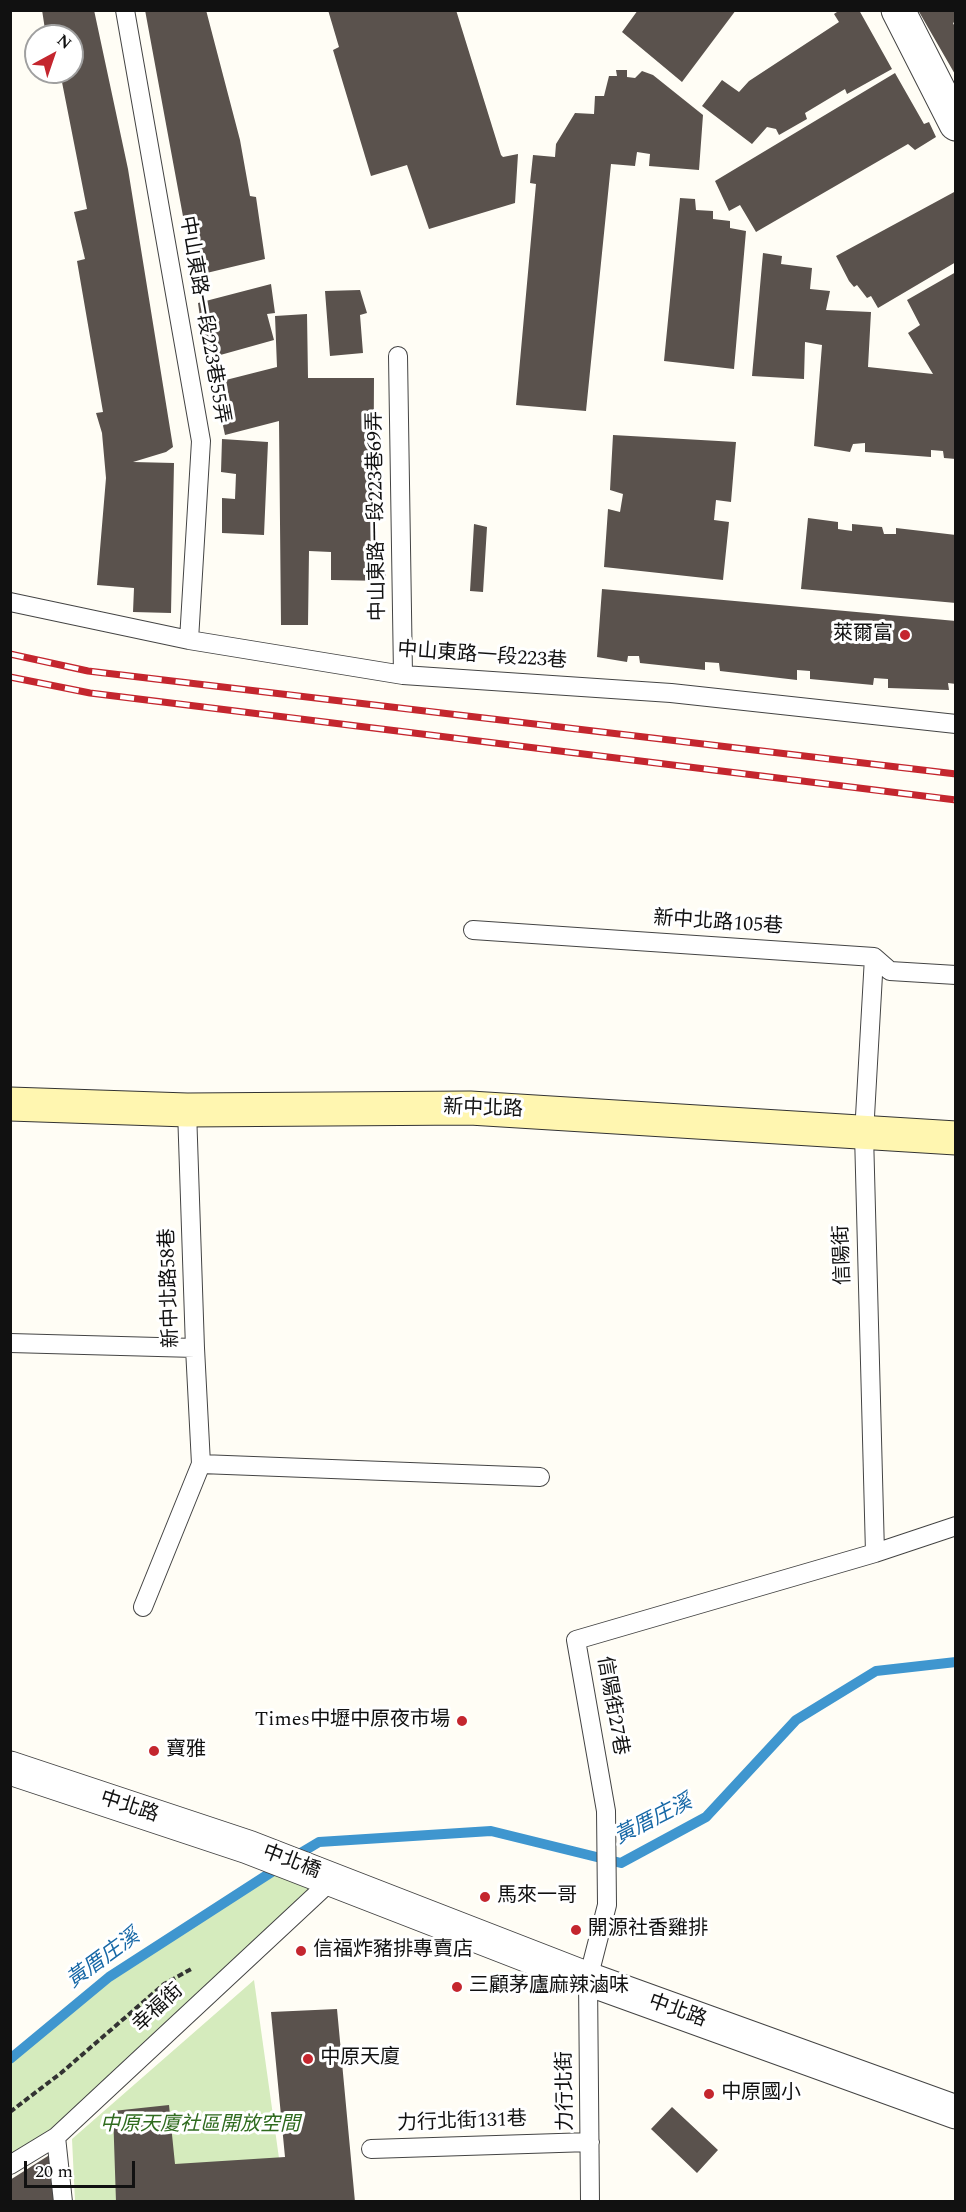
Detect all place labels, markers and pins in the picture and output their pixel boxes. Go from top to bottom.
place label: 萊爾富 [833,623,893,647]
marker: 萊爾富 [898,628,912,642]
place label: Times中壢中原夜市場 [255,1709,450,1733]
marker: Times中壢中原夜市場 [455,1714,469,1728]
place label: 寶雅 [166,1739,206,1763]
marker: 寶雅 [147,1744,161,1758]
place label: 馬來一哥 [497,1885,577,1909]
marker: 馬來一哥 [478,1890,492,1904]
place label: 開源社香雞排 [588,1918,708,1942]
marker: 開源社香雞排 [569,1923,583,1937]
place label: 信福炸豬排專賣店 [313,1939,473,1963]
marker: 信福炸豬排專賣店 [294,1944,308,1958]
place label: 三顧茅廬麻辣滷味 [469,1975,629,1999]
marker: 三顧茅廬麻辣滷味 [450,1980,464,1994]
place label: 中原天廈 [320,2047,400,2071]
marker: 中原天廈 [301,2052,315,2066]
place label: 中原國小 [721,2082,801,2106]
marker: 中原國小 [702,2087,716,2101]

